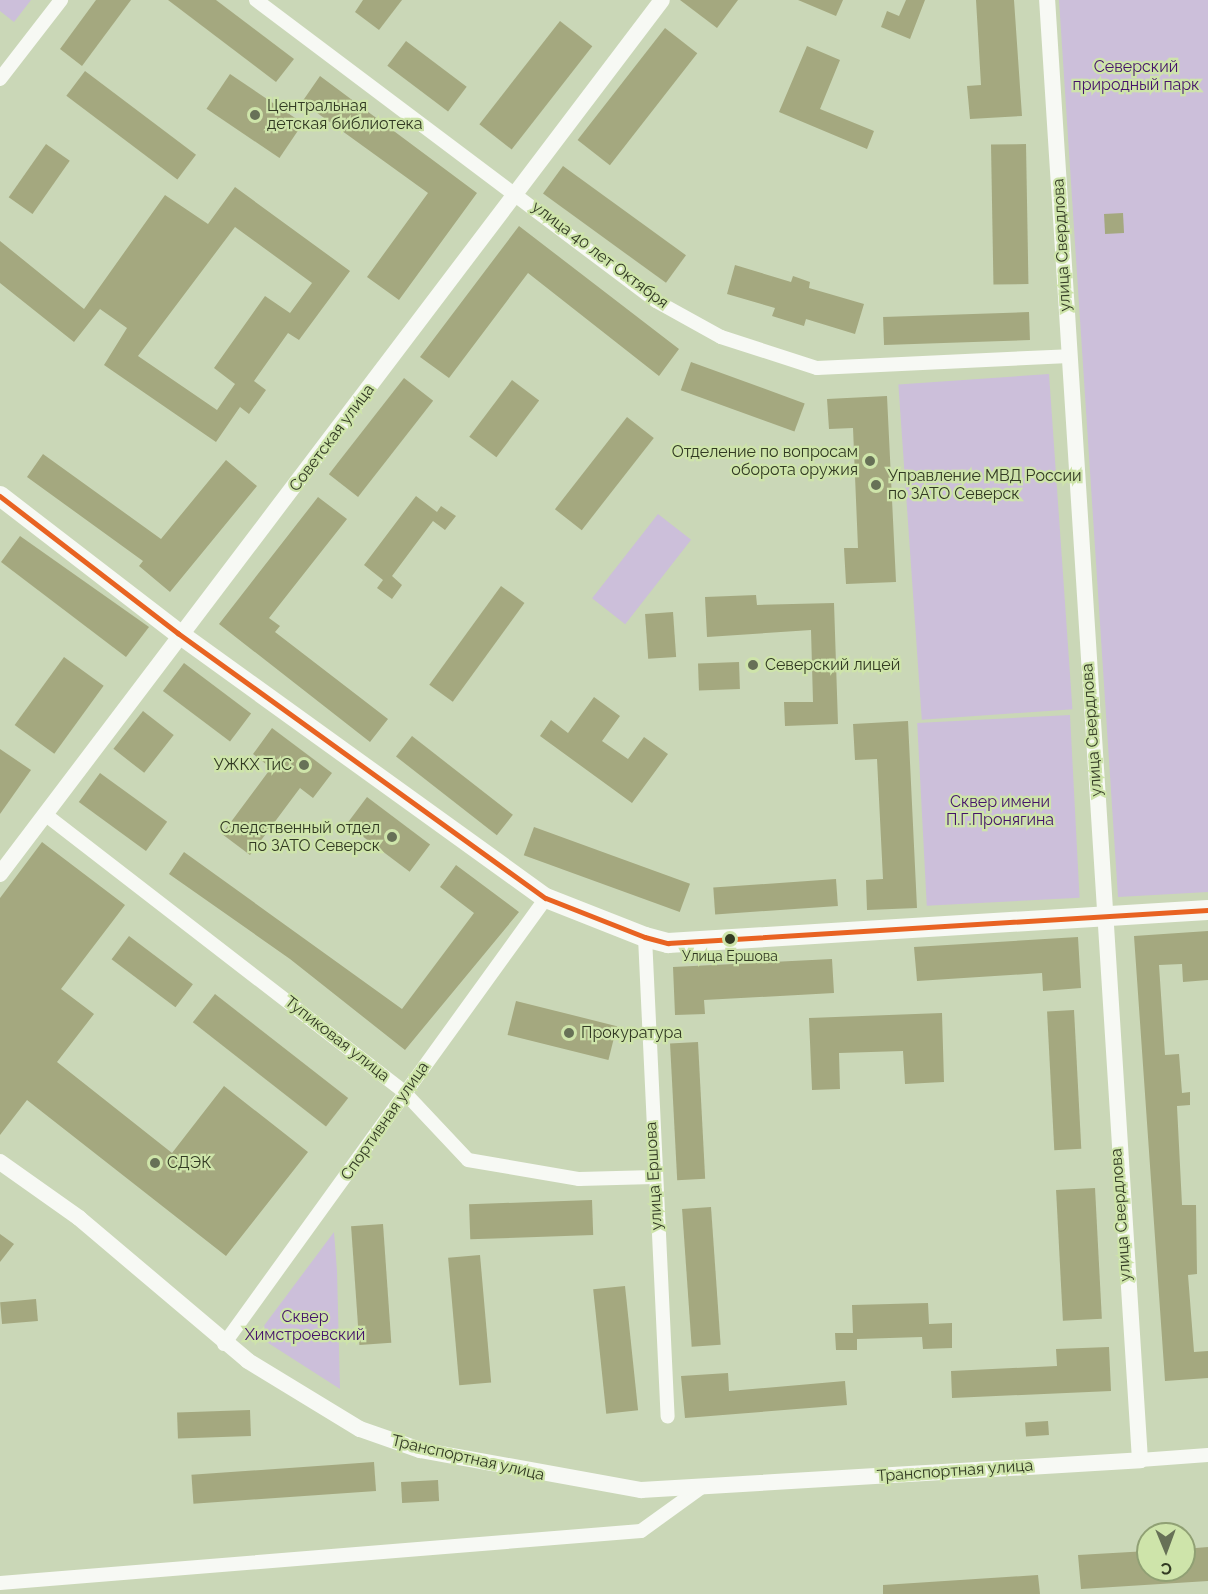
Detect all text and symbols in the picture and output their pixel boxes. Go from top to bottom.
park label: Северский природный парк [1073,57,1199,95]
place label: Центральная детская библиотека [267,96,423,134]
marker: Центральная детская библиотека [248,108,262,122]
street label: улица Свердлова [1049,178,1075,312]
street label: улица 40 лет Октября [528,197,672,313]
street label: Советская улица [285,381,379,495]
place label: Отделение по вопросам оборота оружия [672,442,858,480]
marker: Отделение по вопросам оборота оружия [863,454,877,468]
place label: Управление МВД России по ЗАТО Северск [888,466,1081,504]
marker: Управление МВД России по ЗАТО Северск [869,478,883,492]
place label: Северский лицей [765,655,900,675]
marker: Северский лицей [746,658,760,672]
street label: улица Свердлова [1078,663,1106,797]
place label: УЖКХ ТиС [213,755,292,775]
marker: УЖКХ ТиС [297,758,311,772]
park label: Сквер имени П.Г.Пронягина [946,792,1054,830]
place label: Следственный отдел по ЗАТО Северск [220,818,380,856]
marker: Следственный отдел по ЗАТО Северск [385,830,399,844]
marker: Улица Ершова [724,933,736,945]
place label: Улица Ершова [682,948,778,964]
street label: Тупиковая улица [281,992,393,1086]
place label: Прокуратура [581,1023,682,1043]
marker: Прокуратура [562,1026,576,1040]
street label: Спортивная улица [337,1058,433,1184]
street label: улица Ершова [642,1121,666,1231]
street label: улица Свердлова [1107,1148,1135,1282]
place label: СДЭК [167,1153,211,1173]
marker: СДЭК [148,1156,162,1170]
park label: Сквер Химстроевский [245,1307,365,1345]
street label: Транспортная улица [389,1431,547,1485]
street label: Транспортная улица [876,1456,1034,1486]
north arrow [1136,1522,1196,1582]
text: С [1161,1559,1172,1578]

